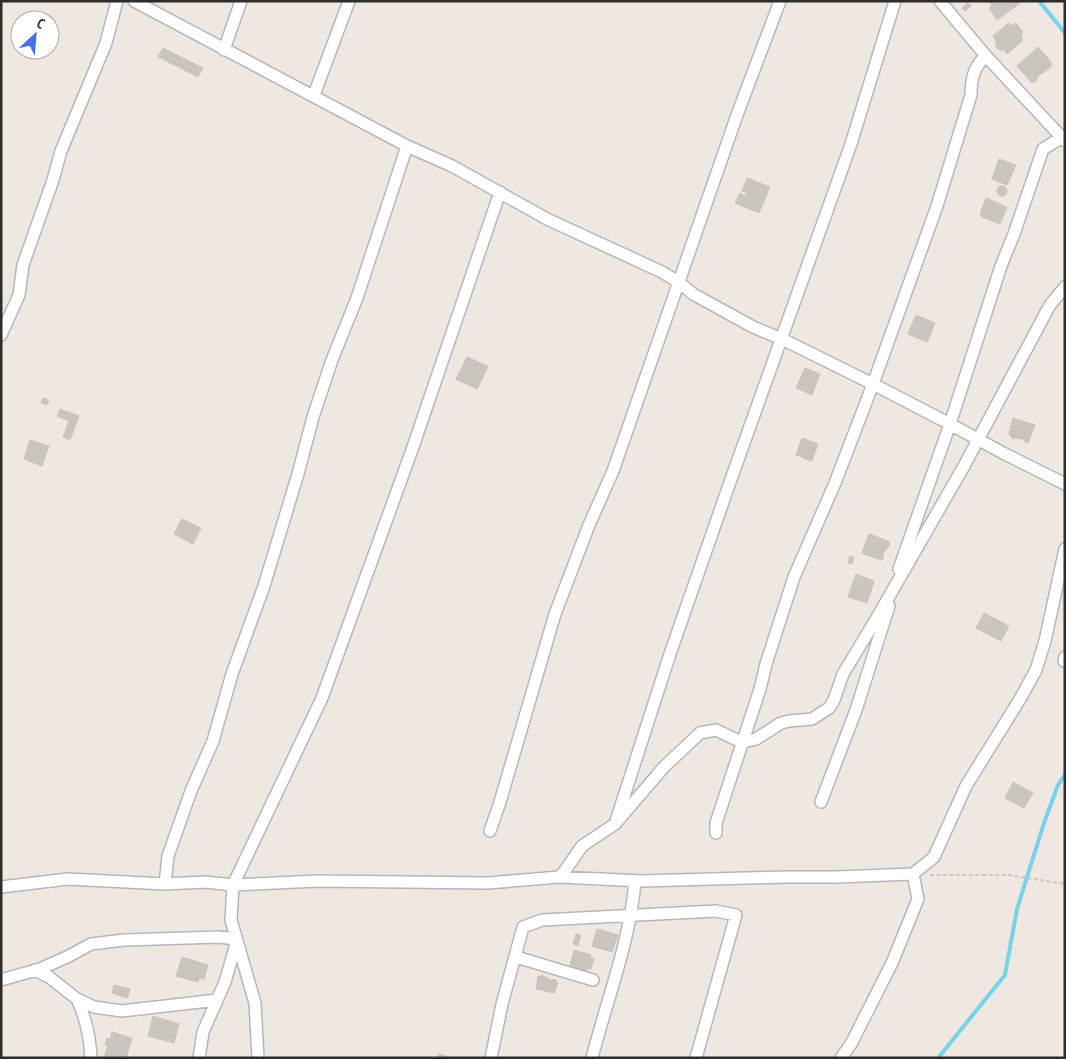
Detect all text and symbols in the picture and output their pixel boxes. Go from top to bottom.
north arrow [10,10,60,60]
text: С [34,14,48,33]

